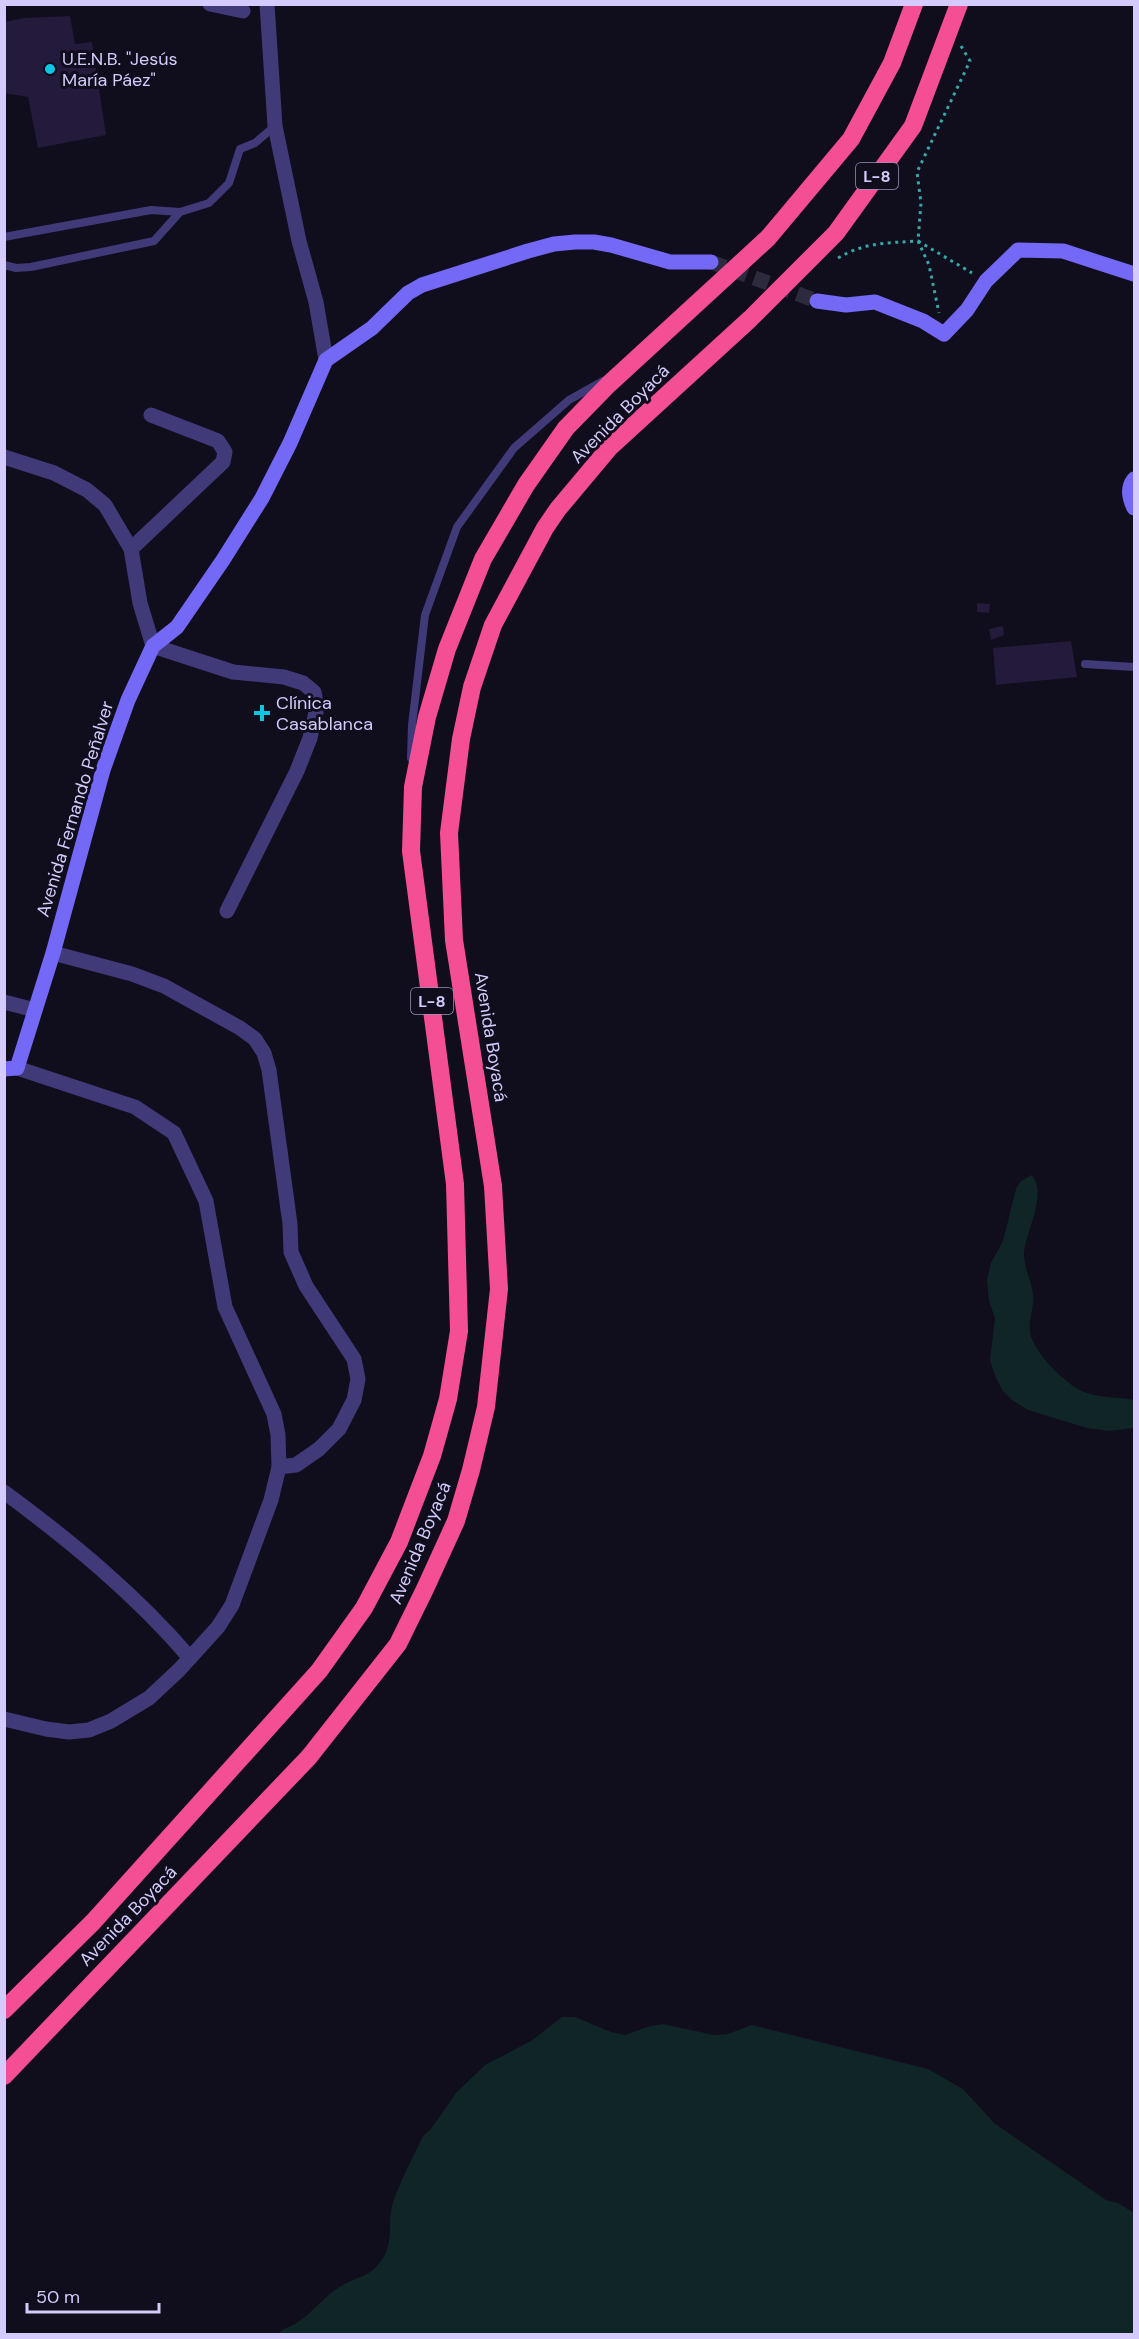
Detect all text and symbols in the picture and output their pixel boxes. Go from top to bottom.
place label: U.E.N.B. "Jesús María Páez" [62,47,178,92]
marker: U.E.N.B. "Jesús María Páez" [43,62,57,76]
road number: L-8 [856,163,898,189]
street label: Avenida Boyacá [565,359,675,469]
place label: Clínica Casablanca [276,691,373,736]
street label: Avenida Fernando Peñalver [31,698,119,920]
marker: Clínica Casablanca [253,704,271,722]
street label: Avenida Boyacá [469,970,513,1104]
road number: L-8 [411,988,453,1014]
street label: Avenida Boyacá [383,1478,457,1608]
street label: Avenida Boyacá [74,1861,182,1971]
scale bar [27,2276,159,2314]
text: 50 m [36,2285,80,2309]

